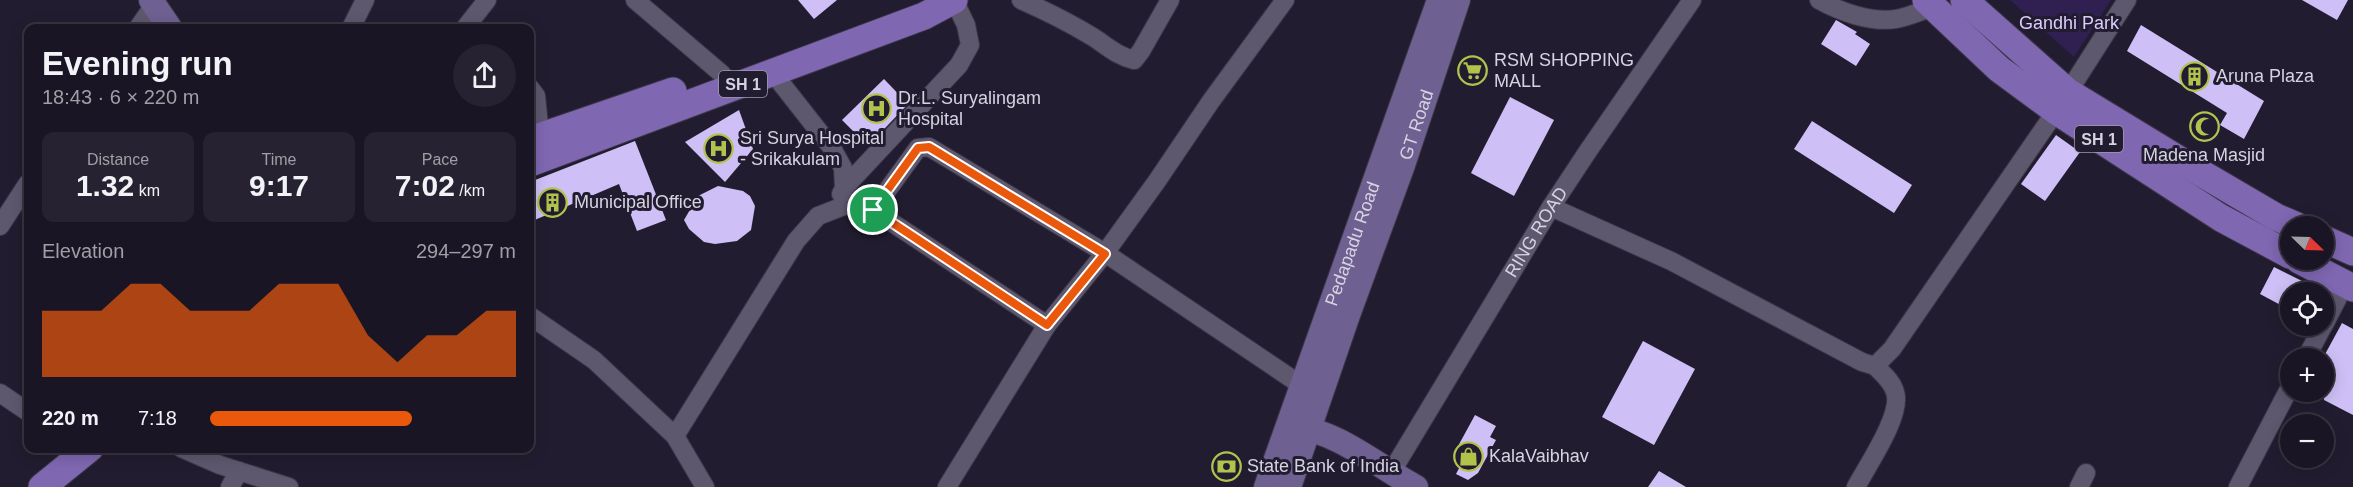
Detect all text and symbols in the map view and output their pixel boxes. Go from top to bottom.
park label: Gandhi Park [2019,13,2120,33]
button: share [453,44,516,107]
text: Evening run [42,45,233,82]
place label: RSM SHOPPING MALL [1494,50,1634,91]
supermarket icon: RSM SHOPPING MALL [1457,54,1489,86]
building icon: Aruna Plaza [2179,60,2211,92]
place label: Aruna Plaza [2216,66,2315,86]
road number: SH 1 [719,71,767,97]
text: 18:43 · 6 × 220 m [42,86,199,108]
street label: GT Road [1395,87,1437,162]
place label: Dr.L. Suryalingam Hospital [898,88,1041,129]
hospital icon: Dr.L. Suryalingam Hospital [861,92,893,124]
mosque icon: Madena Masjid [2188,110,2220,142]
road number: SH 1 [2075,126,2123,152]
place label: Sri Surya Hospital - Srikakulam [740,128,884,169]
hospital icon: Sri Surya Hospital - Srikakulam [703,132,735,164]
place label: Madena Masjid [2143,145,2265,165]
text: Distance [87,151,149,168]
text: Time [262,151,296,168]
text: Pace [422,151,458,168]
text: 1.32 [76,169,134,202]
text: 9:17 [249,169,309,202]
text: 7:02 [395,169,455,202]
street label: Pedapadu Road [1321,179,1384,309]
text: km [134,182,160,199]
text: /km [455,182,485,199]
street label: RING ROAD [1501,183,1571,281]
pin [847,184,898,235]
building icon: Municipal Office [537,186,569,218]
place label: Municipal Office [574,192,702,212]
icon: arrive [856,193,889,226]
north arrow [2280,216,2334,270]
map controls [2280,216,2334,468]
text: Elevation [42,240,124,262]
text: 294–297 m [416,240,516,262]
button: locate [2280,282,2334,336]
button: + [2280,348,2334,402]
text: 220 m [42,407,99,429]
text: 7:18 [138,407,177,429]
button: − [2280,414,2334,468]
shop icon: KalaVaibhav [1452,440,1484,472]
place label: KalaVaibhav [1489,446,1589,466]
bank icon: State Bank of India [1210,450,1242,482]
place label: State Bank of India [1247,456,1400,476]

